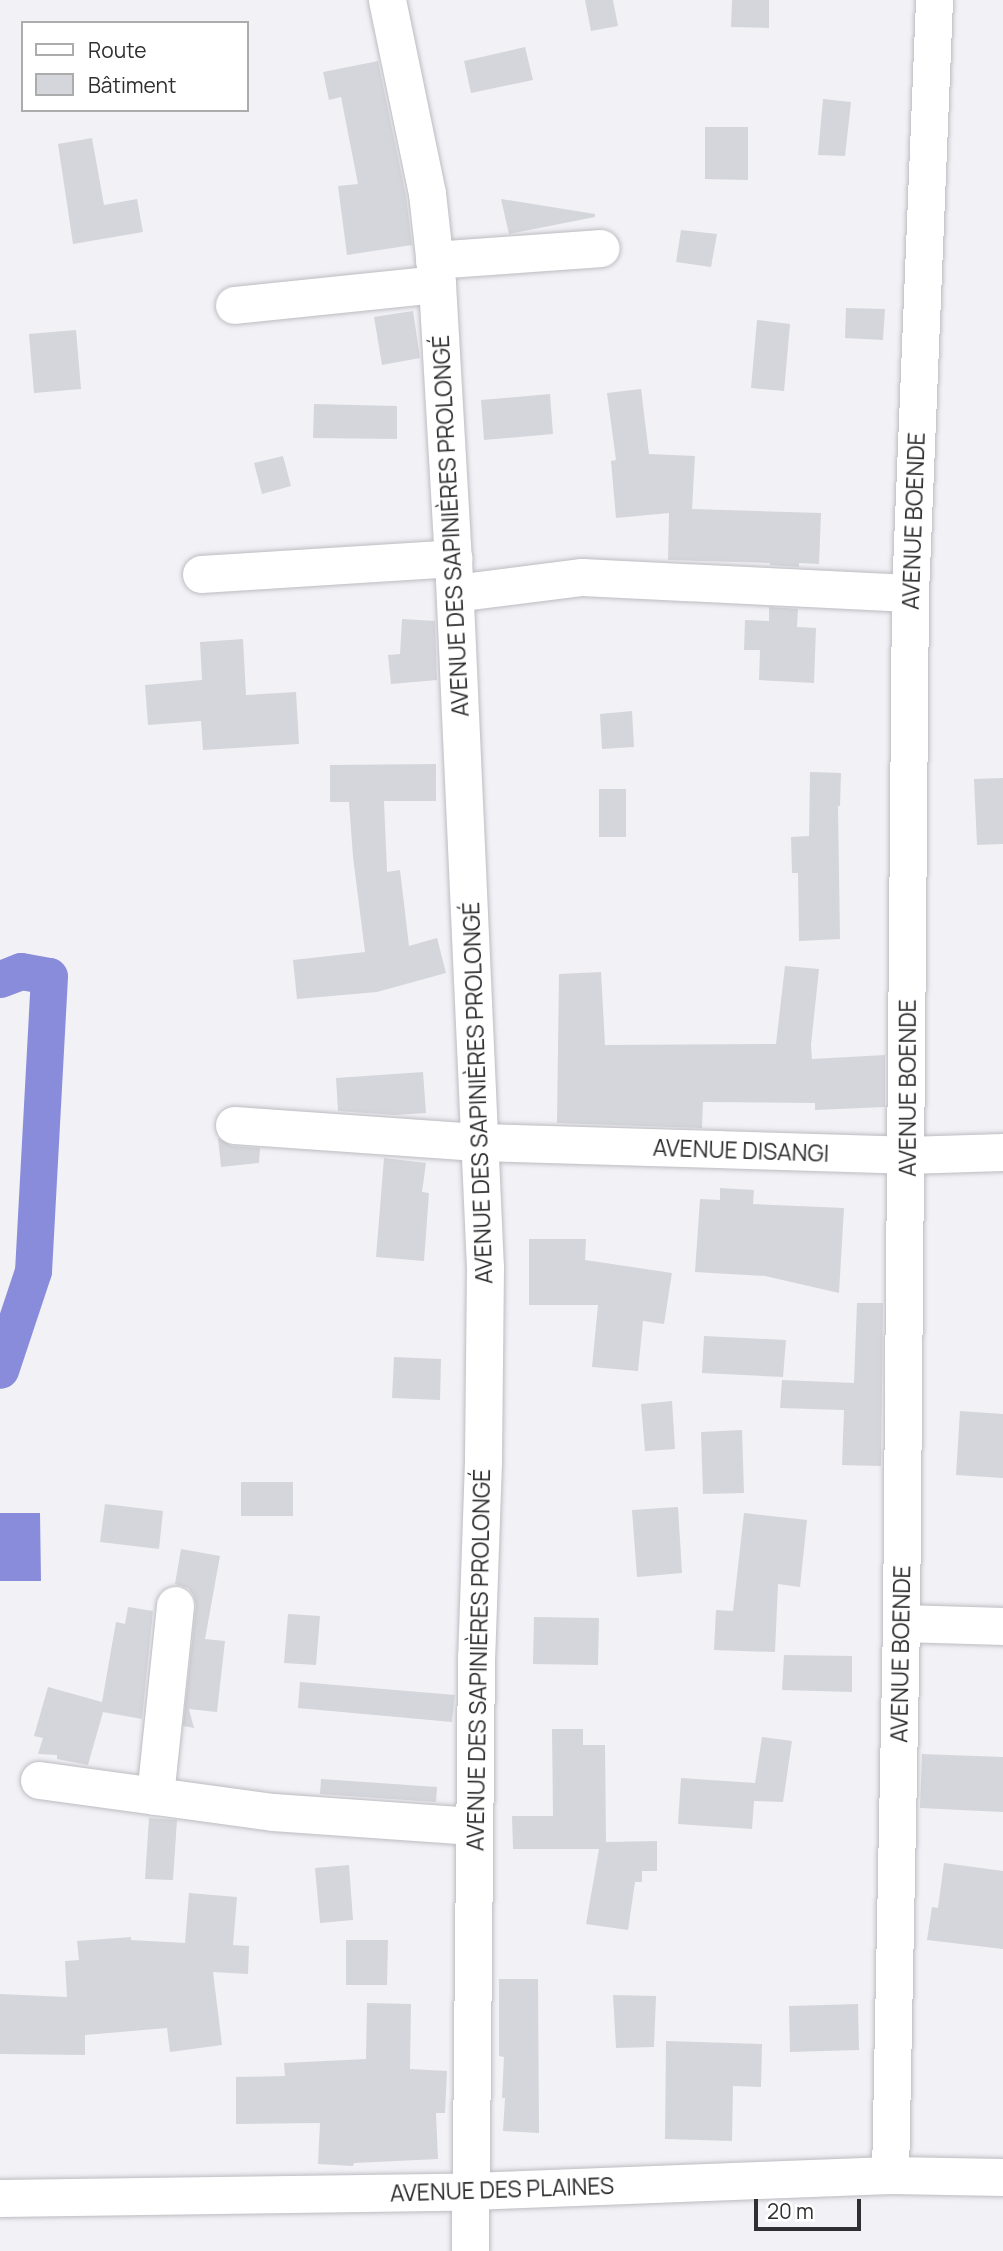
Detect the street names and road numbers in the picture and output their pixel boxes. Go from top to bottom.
street label: AVENUE DES SAPINIÈRES PROLONGÉ [426,334,474,718]
street label: AVENUE BOENDE [896,432,930,610]
street label: AVENUE DES SAPINIÈRES PROLONGÉ [457,901,497,1285]
street label: AVENUE BOENDE [893,999,921,1177]
street label: AVENUE DISANGI [652,1133,830,1167]
street label: AVENUE DES SAPINIÈRES PROLONGÉ [461,1469,495,1851]
street label: AVENUE BOENDE [885,1565,915,1743]
street label: AVENUE DES PLAINES [389,2171,615,2207]

